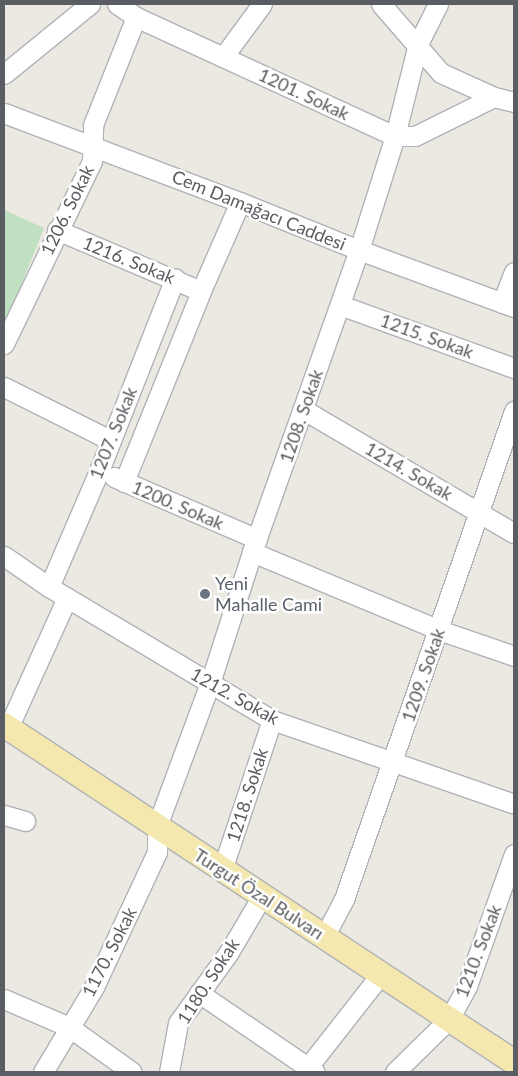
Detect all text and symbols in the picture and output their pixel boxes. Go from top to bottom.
street label: 1201. Sokak [255,64,353,124]
street label: 1206. Sokak [36,161,98,259]
street label: Cem Damağacı Caddesi [169,165,349,255]
street label: 1216. Sokak [80,232,178,288]
street label: 1215. Sokak [377,309,477,363]
street label: 1208. Sokak [275,366,327,466]
street label: 1207. Sokak [85,384,141,482]
street label: 1214. Sokak [361,437,457,505]
street label: 1200. Sokak [129,476,227,534]
place label: Yeni Mahalle Cami [215,573,322,616]
marker: Yeni Mahalle Cami [199,588,211,600]
street label: 1209. Sokak [397,625,449,725]
street label: 1212. Sokak [187,663,283,729]
street label: 1218. Sokak [222,745,272,845]
street label: Turgut Özal Bulvarı [190,844,328,944]
street label: 1210. Sokak [450,901,506,1001]
street label: 1170. Sokak [77,904,141,1000]
street label: 1180. Sokak [172,934,244,1028]

